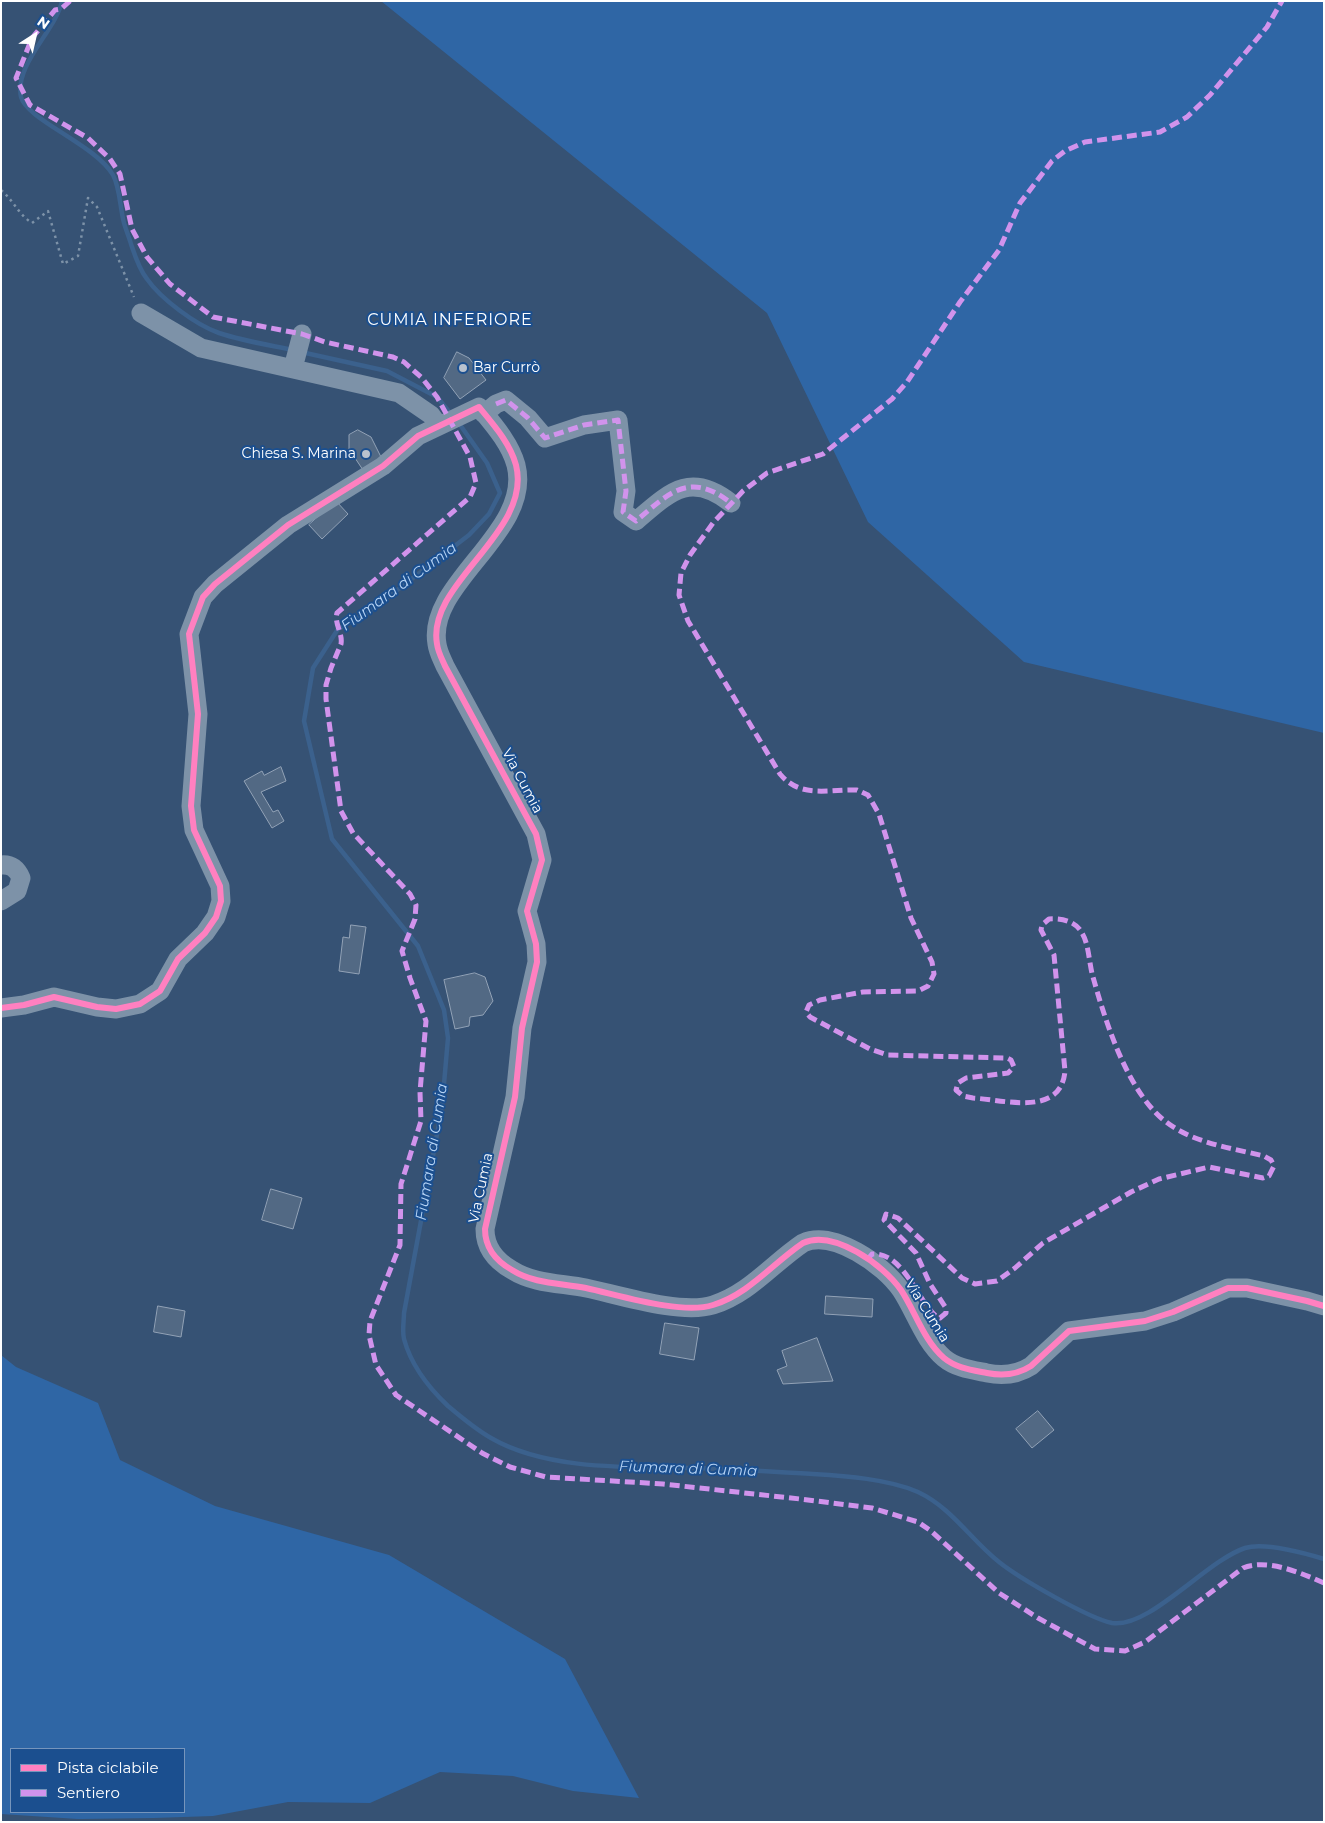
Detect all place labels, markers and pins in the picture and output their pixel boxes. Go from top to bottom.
place label: Bar Currò [473,360,540,376]
marker: Bar Currò [457,362,469,374]
place label: Chiesa S. Marina [241,446,356,462]
marker: Chiesa S. Marina [360,448,372,460]

